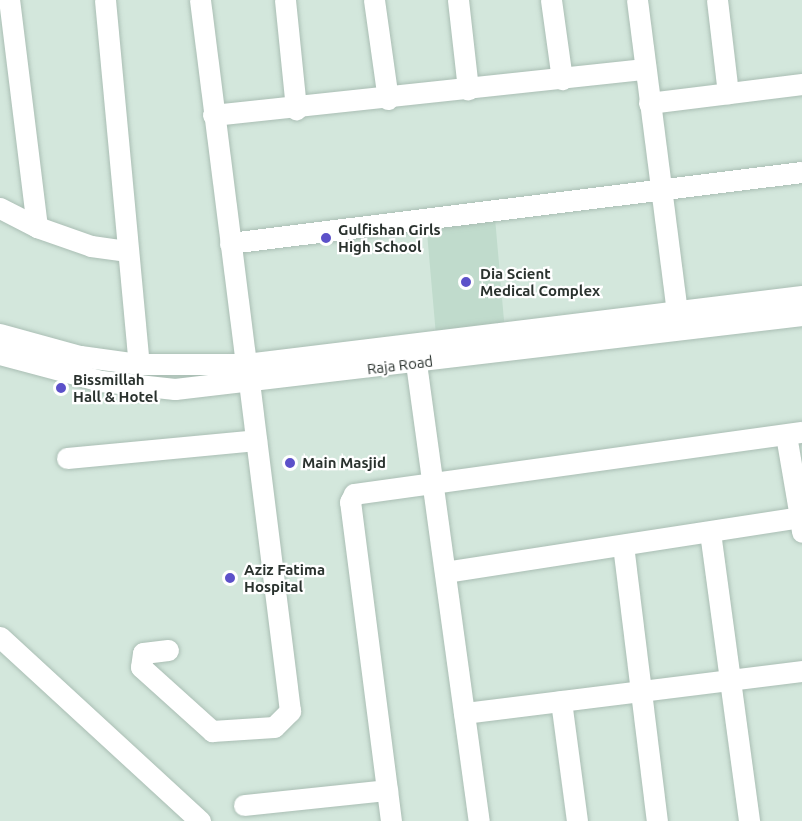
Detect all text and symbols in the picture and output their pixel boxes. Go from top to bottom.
place label: Gulfishan Girls High School [338,220,441,255]
marker: Gulfishan Girls High School [319,231,333,245]
place label: Dia Scient Medical Complex [480,264,600,299]
marker: Dia Scient Medical Complex [457,273,475,291]
street label: Raja Road [366,352,434,378]
place label: Bissmillah Hall & Hotel [73,370,158,405]
marker: Bissmillah Hall & Hotel [54,381,68,395]
place label: Main Masjid [302,454,386,472]
marker: Main Masjid [283,456,297,470]
place label: Aziz Fatima Hospital [244,560,325,595]
marker: Aziz Fatima Hospital [221,569,239,587]

